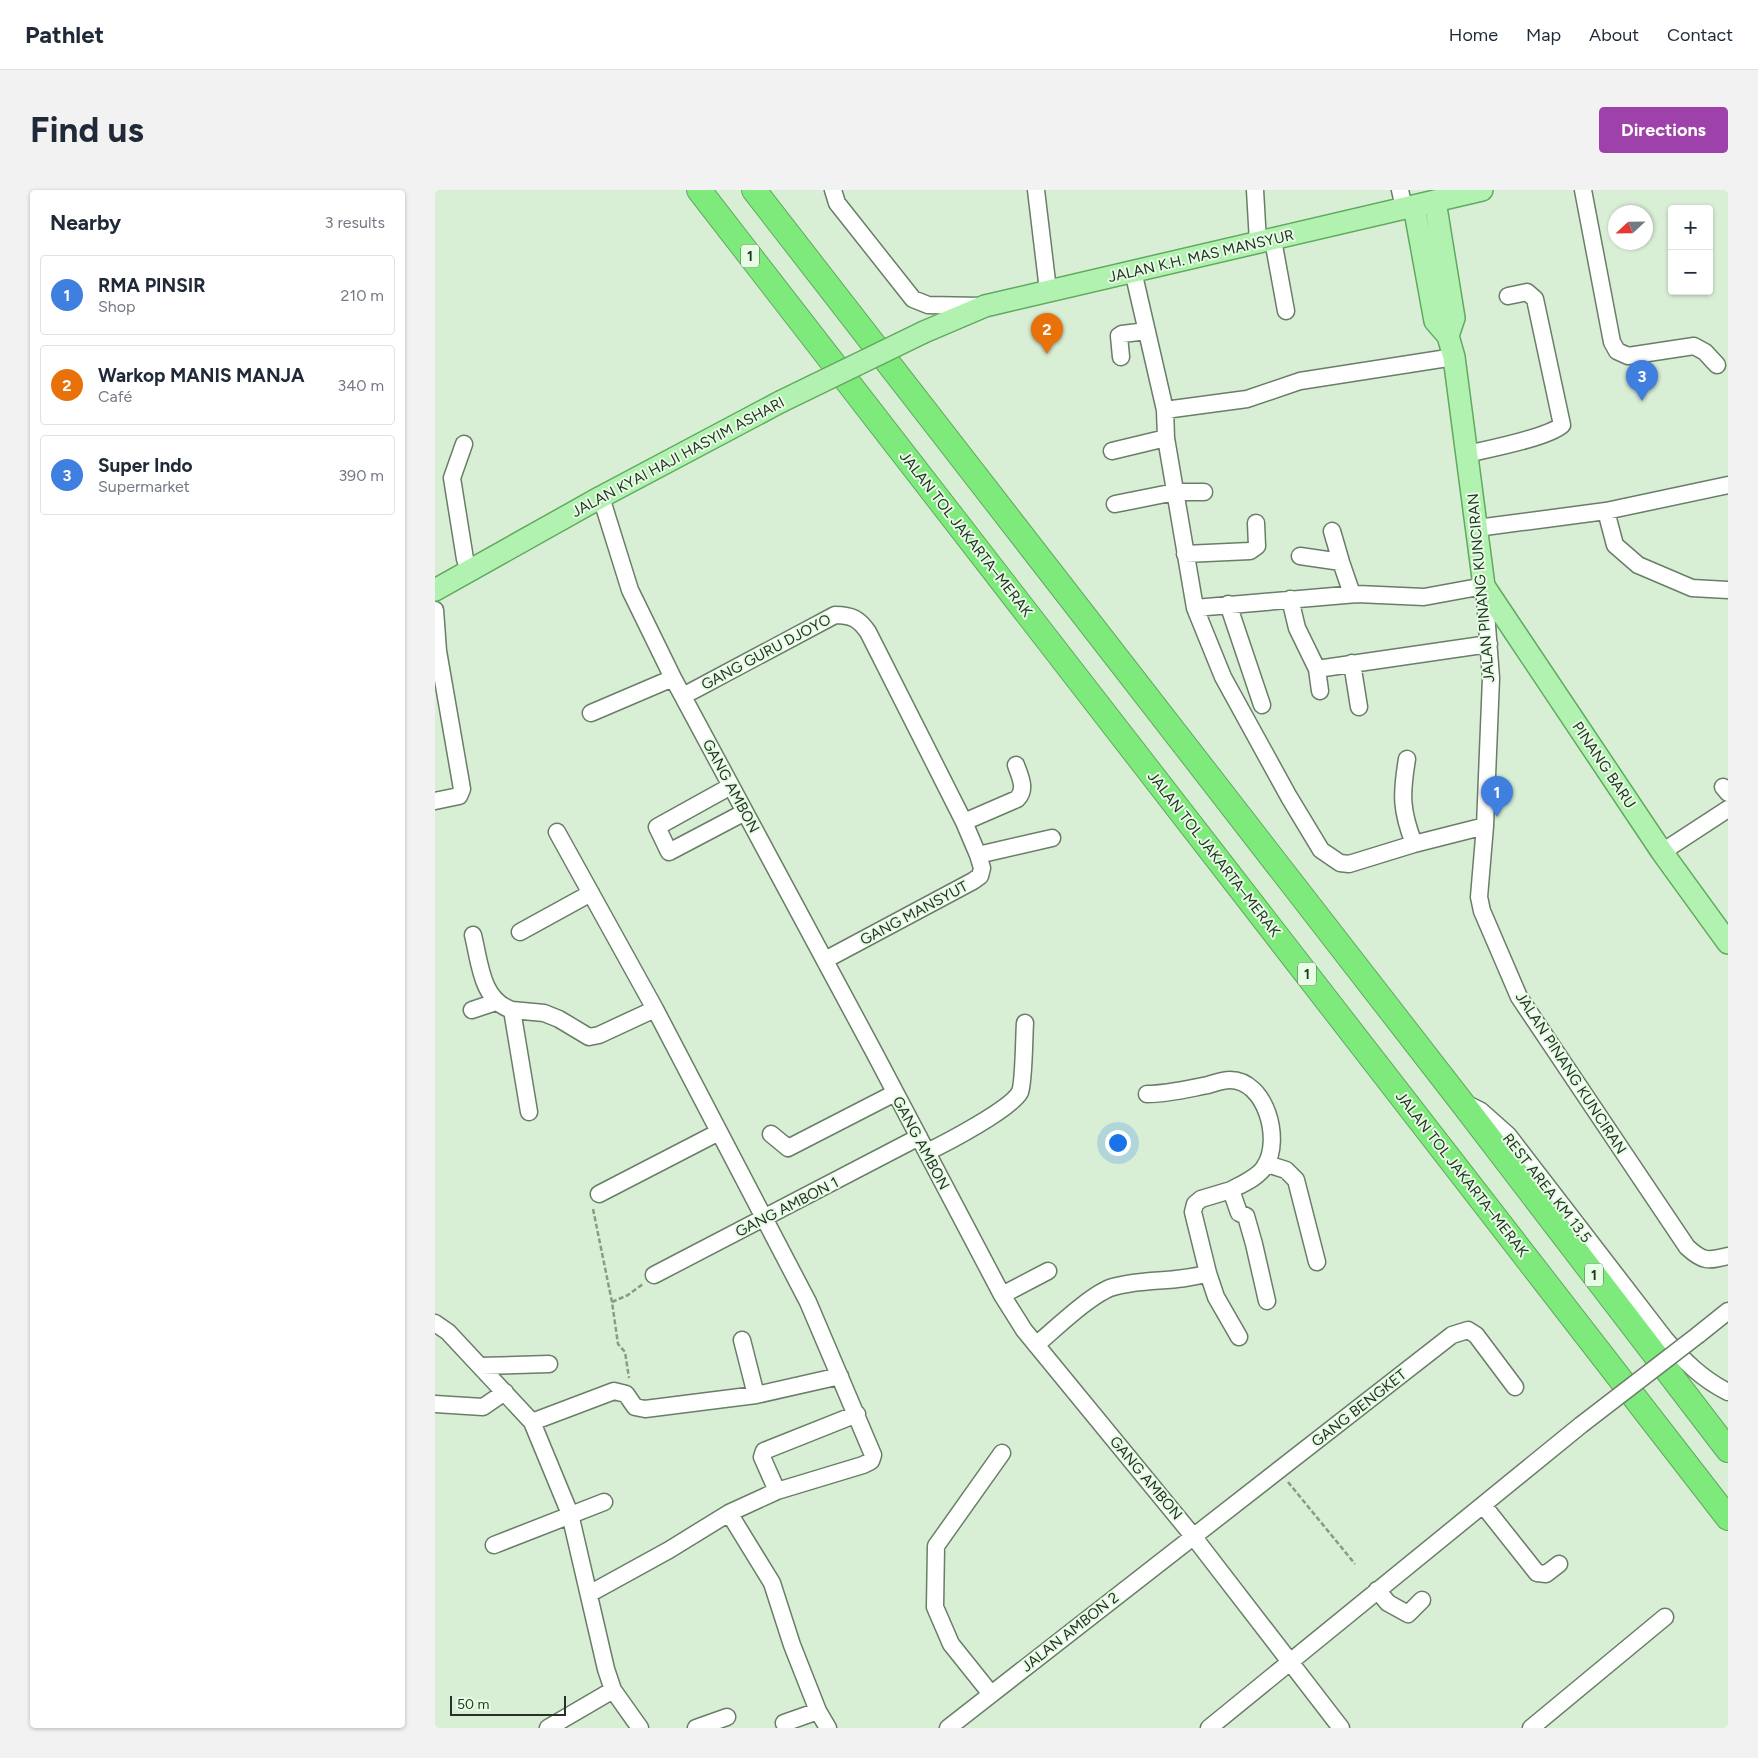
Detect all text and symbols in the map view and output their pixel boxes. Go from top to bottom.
text: Pathlet [25,20,104,49]
text: Home [1449,24,1498,46]
text: Map [1526,24,1561,46]
text: About [1589,24,1639,46]
text: Contact [1667,24,1733,46]
button: Directions [1599,107,1728,153]
text: Find us [30,109,144,151]
north arrow [1608,205,1653,250]
map controls [1668,205,1713,295]
button: + [1668,205,1713,250]
text: Nearby [50,210,121,235]
text: 3 results [325,213,385,232]
street label: JALAN K.H. MAS MANSYUR [1106,226,1296,286]
road number: 1 [741,244,759,268]
button: − [1668,250,1713,295]
text: RMA PINSIR [98,274,206,297]
text: 1 [64,286,70,305]
text: 210 m [341,286,384,305]
text: Shop [98,297,136,316]
pin: 2 [1031,313,1063,354]
pin: 3 [1626,360,1658,401]
text: Warkop MANIS MANJA [98,364,305,387]
text: 2 [62,376,72,395]
text: 340 m [338,376,384,395]
text: Café [98,387,132,406]
street label: JALAN KYAI HAJI HASYIM ASHARI [568,393,788,521]
street label: JALAN TOL JAKARTA–MERAK [896,448,1037,621]
text: Super Indo [98,454,193,477]
text: 3 [63,466,71,485]
text: 390 m [338,466,384,485]
text: Supermarket [98,477,190,496]
street label: JALAN PINANG KUNCIRAN [1464,493,1498,683]
street label: GANG GURU DJOYO [698,610,834,694]
street label: PINANG BARU [1568,718,1640,812]
street label: GANG AMBON [699,736,763,836]
street label: JALAN TOL JAKARTA–MERAK [1144,768,1285,941]
pin: 1 [1481,776,1513,817]
street label: GANG MANSYUT [857,877,972,949]
road number: 1 [1298,962,1316,986]
street label: JALAN PINANG KUNCIRAN [1512,989,1630,1157]
street label: JALAN TOL JAKARTA–MERAK [1392,1088,1533,1261]
street label: GANG AMBON [889,1093,953,1193]
your location [1105,1130,1131,1156]
street label: REST AREA KM 13,5 [1499,1130,1595,1246]
street label: GANG AMBON 1 [732,1173,842,1241]
road number: 1 [1585,1264,1603,1286]
street label: GANG BENGKET [1308,1365,1411,1451]
street label: GANG AMBON [1106,1433,1186,1523]
street label: JALAN AMBON 2 [1018,1588,1122,1676]
scale bar [450,1693,566,1716]
text: 50 m [457,1696,489,1713]

